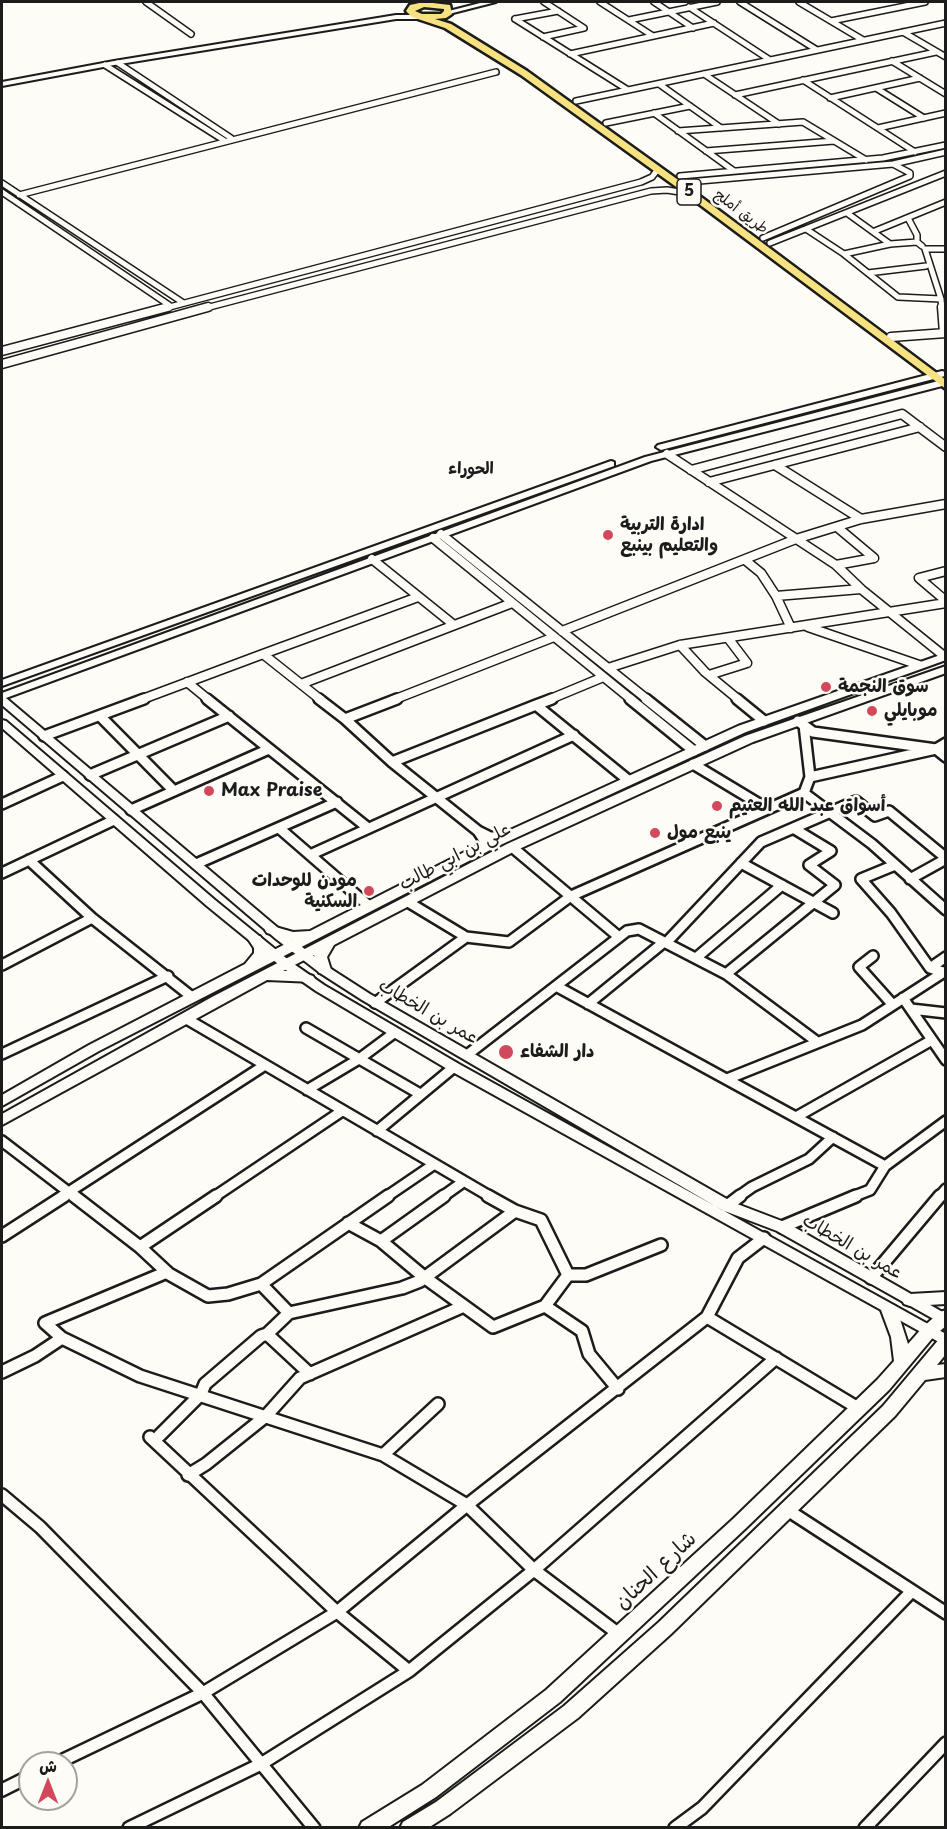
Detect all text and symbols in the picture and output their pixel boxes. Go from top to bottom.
road number: 5 [677,179,701,205]
street label: طريق أملج [710,186,772,238]
district label: الحوراء [448,460,494,480]
place label: ادارة التربية والتعليم بينبع [620,514,718,556]
marker: ادارة التربية والتعليم بينبع [601,528,615,542]
place label: سوق النجمة [838,676,929,698]
marker: سوق النجمة [819,680,833,694]
place label: موبايلي [884,700,938,722]
marker: موبايلي [865,704,879,718]
place label: Max Praise [221,780,322,802]
marker: Max Praise [202,784,216,798]
place label: أسواق عبد الله العثيم [729,795,885,817]
marker: أسواق عبد الله العثيم [710,799,724,813]
street label: علي بن ابي طالب [396,819,514,895]
place label: ينبع مول [667,822,731,844]
marker: ينبع مول [648,826,662,840]
place label: مودن للوحدات السكنية [252,870,357,912]
marker: مودن للوحدات السكنية [362,884,376,898]
street label: عمر بن الخطاب [374,975,482,1049]
place label: دار الشفاء [520,1041,594,1063]
marker: دار الشفاء [497,1043,515,1061]
street label: عمر بن الخطاب [798,1210,906,1284]
street label: شارع الحنان [610,1527,702,1615]
north arrow [18,1751,78,1811]
text: ش [39,1753,57,1777]

